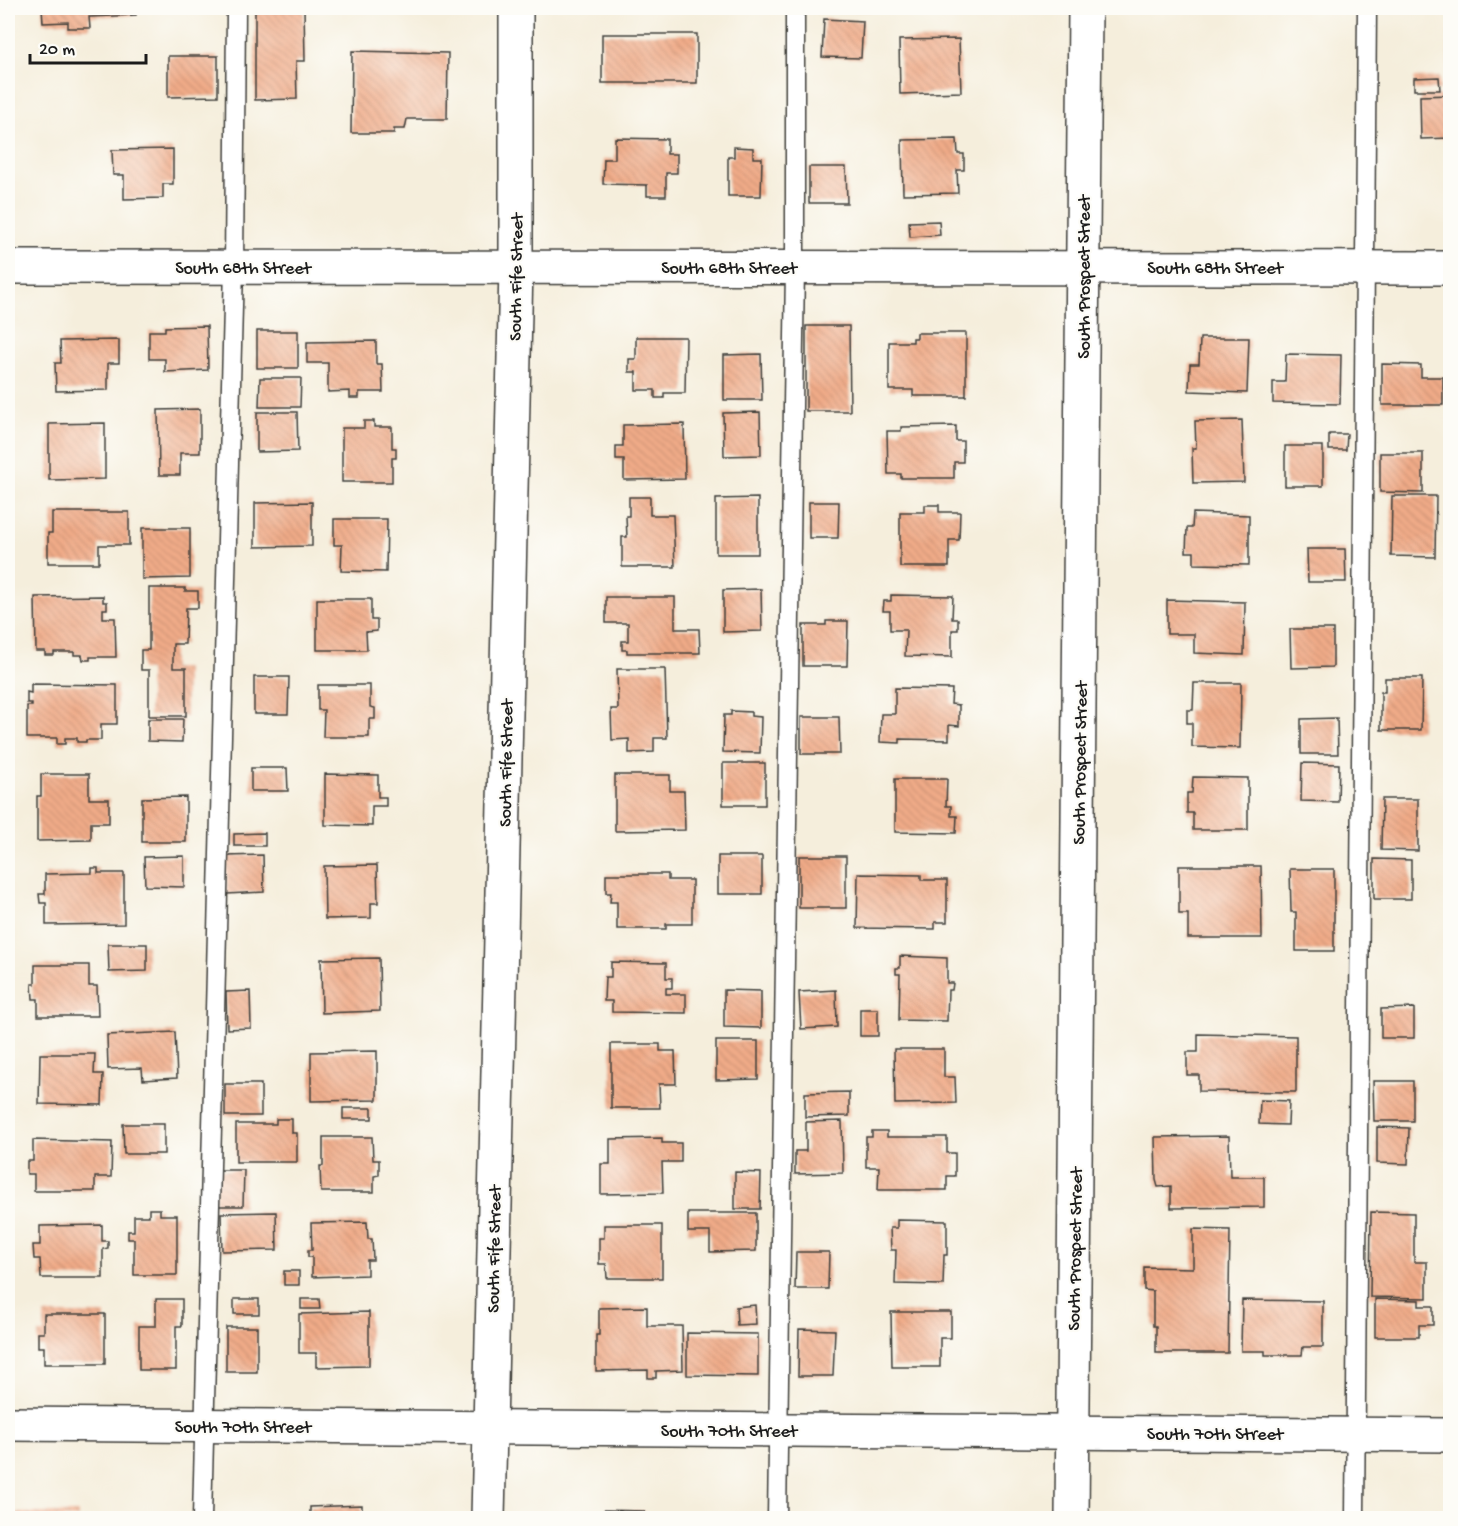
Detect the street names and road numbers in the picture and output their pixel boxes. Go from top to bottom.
street label: South Prospect Street [1075,194,1096,359]
street label: South Fife Street [506,211,529,341]
street label: South 68th Street [175,259,312,280]
street label: South 68th Street [661,259,798,280]
street label: South 68th Street [1147,259,1284,280]
street label: South Prospect Street [1070,679,1093,845]
street label: South Fife Street [496,697,519,827]
street label: South Prospect Street [1065,1165,1088,1331]
street label: South Fife Street [484,1183,507,1313]
street label: South 70th Street [175,1418,313,1439]
street label: South 70th Street [661,1422,799,1443]
street label: South 70th Street [1147,1425,1285,1446]

